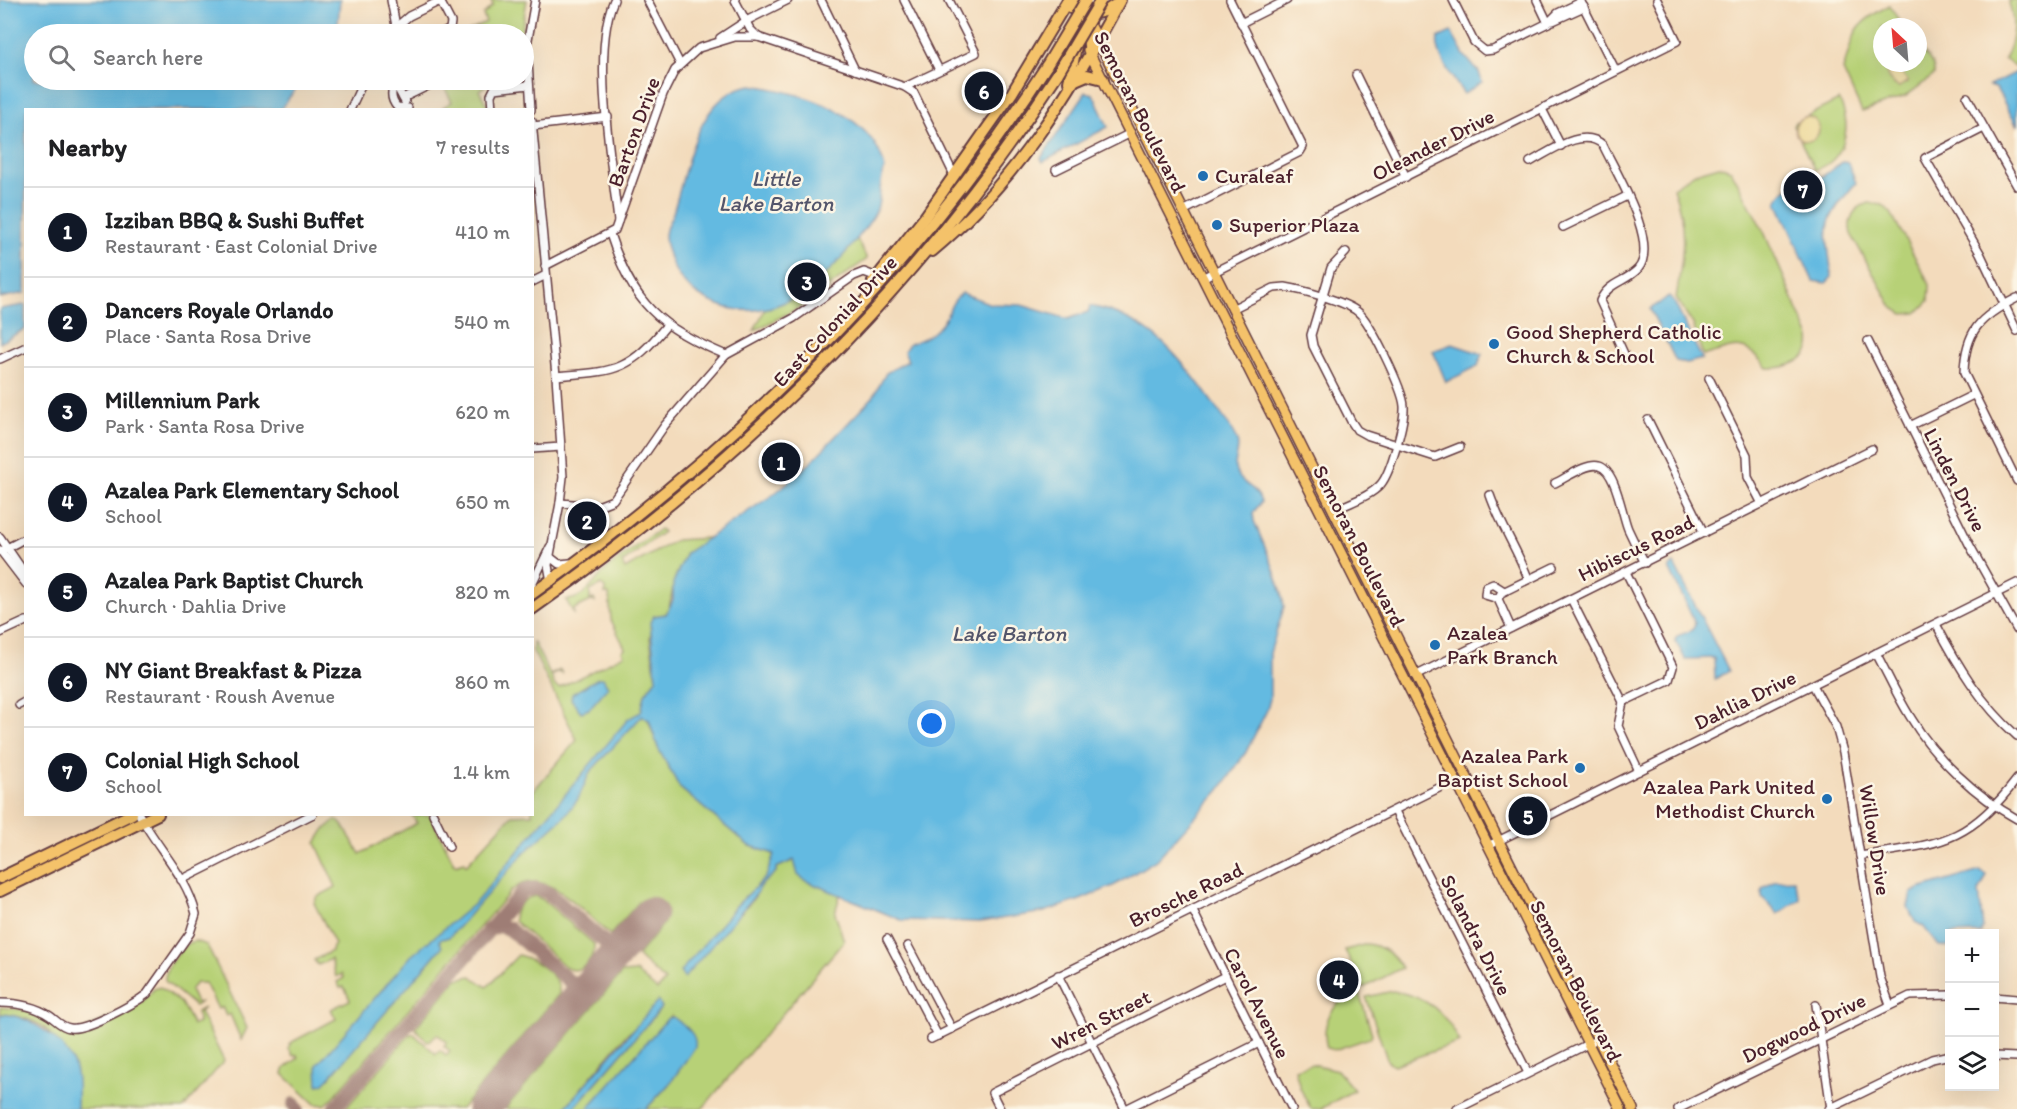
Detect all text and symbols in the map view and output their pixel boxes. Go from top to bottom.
north arrow [1873,18,1927,72]
search box [24,24,534,90]
street label: Semoran Boulevard [1089,27,1192,197]
icon: search [45,41,78,74]
text: Search here [93,44,203,71]
pin: 6 [964,68,1004,113]
street label: Barton Drive [602,73,665,190]
street label: Oleander Drive [1367,103,1498,186]
text: Nearby [48,131,127,163]
text: 7 results [436,135,510,159]
place label: Curaleaf [1215,163,1294,188]
water label: Little Lake Barton [719,165,834,217]
pin: 7 [1784,168,1822,213]
marker: Curaleaf [1196,169,1210,183]
text: Izziban BBQ & Sushi Buffet [105,207,364,234]
place label: Superior Plaza [1229,212,1359,237]
marker: Superior Plaza [1210,218,1224,232]
text: 1 [63,220,72,244]
text: 410 m [455,220,510,244]
text: Restaurant · East Colonial Drive [105,234,377,258]
street label: East Colonial Drive [767,250,902,392]
pin: 3 [788,260,826,304]
text: Dancers Royale Orlando [105,297,333,324]
text: 2 [62,310,73,334]
text: 540 m [454,310,510,334]
place label: Good Shepherd Catholic Church & School [1506,319,1722,368]
text: Place · Santa Rosa Drive [105,324,311,348]
marker: Good Shepherd Catholic Church & School [1487,337,1501,351]
text: Millennium Park [105,387,260,414]
text: 3 [62,400,73,424]
text: 620 m [455,400,510,424]
text: Park · Santa Rosa Drive [105,414,305,438]
street label: Linden Drive [1919,424,1992,536]
pin: 1 [762,440,800,484]
street label: Semoran Boulevard [1308,461,1411,631]
text: Azalea Park Elementary School [105,477,399,504]
text: 4 [61,490,74,514]
text: 650 m [455,490,510,514]
pin: 2 [568,498,606,544]
text: School [105,504,162,528]
street label: Hibiscus Road [1574,509,1698,586]
text: Azalea Park Baptist Church [105,567,363,594]
text: 5 [62,580,73,604]
text: 820 m [455,580,510,604]
text: Church · Dahlia Drive [105,594,286,618]
water label: Lake Barton [952,620,1067,647]
place label: Azalea Park Branch [1447,620,1558,669]
marker: Azalea Park Branch [1428,638,1442,652]
text: NY Giant Breakfast & Pizza [105,657,362,684]
street label: Dahlia Drive [1690,664,1800,735]
text: 6 [62,670,73,694]
text: 860 m [455,670,510,694]
text: Restaurant · Roush Avenue [105,684,335,708]
your location [917,709,946,738]
place label: Azalea Park Baptist School [1437,743,1568,792]
text: Colonial High School [105,747,299,774]
text: 7 [63,760,72,784]
text: 1.4 km [453,760,510,784]
marker: Azalea Park Baptist School [1573,761,1587,775]
text: School [105,774,162,798]
place label: Azalea Park United Methodist Church [1643,774,1815,823]
street label: Willow Drive [1854,783,1897,897]
marker: Azalea Park United Methodist Church [1820,792,1834,806]
pin: 5 [1508,794,1547,838]
street label: Brosche Road [1125,856,1247,933]
street label: Solandra Drive [1435,870,1518,999]
street label: Semoran Boulevard [1525,896,1628,1066]
map controls [1945,929,1999,1091]
button: + [1945,929,1999,983]
street label: Carol Avenue [1219,943,1296,1062]
pin: 4 [1320,958,1358,1002]
button: − [1945,983,1999,1037]
street label: Wren Street [1047,984,1155,1055]
street label: Dogwood Drive [1738,987,1870,1068]
button: layers [1945,1037,1999,1091]

